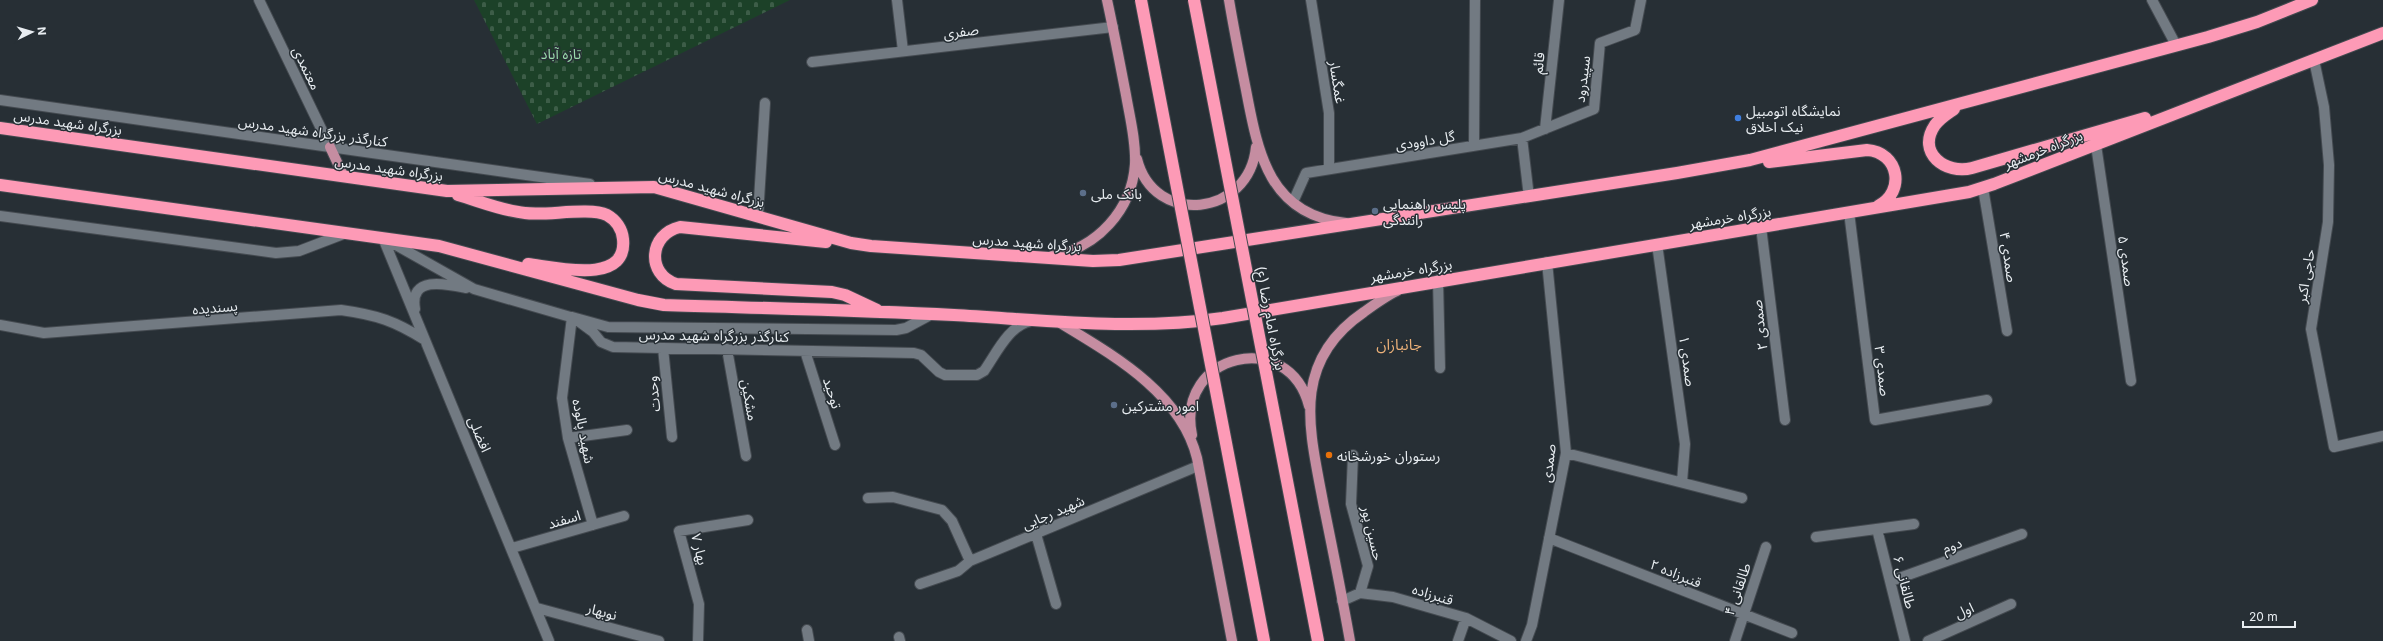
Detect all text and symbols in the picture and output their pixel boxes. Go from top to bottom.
north arrow [12,12,52,52]
street label: صفری [942,20,980,43]
text: N [35,26,49,36]
street label: معتمدی [288,44,325,93]
park label: تازه آباد [541,45,581,63]
street label: قائم [1528,51,1551,75]
street label: سپیدرود [1571,55,1595,104]
street label: غمگسار [1325,58,1350,105]
place label: نمایشگاه اتومبیل نیک اخلاق [1746,102,1841,135]
street label: بزرگراه شهید مدرس [13,106,123,139]
street label: کنارگذر بزرگراه شهید مدرس [237,112,389,151]
marker: نمایشگاه اتومبیل نیک اخلاق [1733,113,1743,123]
street label: بزرگراه خرمشهر [2000,126,2085,173]
street label: گل داوودی [1394,127,1456,154]
street label: بزرگراه شهید مدرس [334,152,444,185]
street label: بزرگراه شهید مدرس [657,166,767,211]
place label: بانک ملی [1091,185,1142,203]
marker: بانک ملی [1078,188,1088,198]
place label: پلیس راهنمایی رانندگی [1383,195,1466,229]
street label: بزرگراه خرمشهر [1687,202,1773,233]
marker: پلیس راهنمایی رانندگی [1370,206,1380,216]
street label: بزرگراه شهید مدرس [972,230,1082,255]
street label: صمدی ۴ [1996,231,2021,284]
street label: صمدی ۵ [2114,235,2139,288]
street label: حاجی اکبر [2292,248,2319,305]
street label: بزرگراه خرمشهر [1368,255,1454,286]
street label: بزرگراه امام رضا (ع) [1250,264,1289,372]
street label: پسندیده [192,297,239,320]
street label: صمدی ۲ [1747,298,1772,351]
street label: کنارگذر بزرگراه شهید مدرس [639,325,790,346]
district label: جانبازان [1376,335,1422,354]
street label: صمدی ۱ [1675,335,1700,388]
street label: صمدی ۳ [1870,345,1895,398]
street label: وحدت [643,375,664,413]
street label: توحید [819,375,846,411]
street label: مشکین [737,378,762,422]
street label: شهید پالوده [567,397,599,465]
place label: امور مشترکین [1122,397,1199,415]
marker: امور مشترکین [1109,400,1119,410]
street label: افضلی [464,413,495,455]
street label: صمدی [1537,442,1560,483]
place label: رستوران خورشخانه [1337,447,1440,465]
marker: رستوران خورشخانه [1324,450,1334,460]
street label: شهید رجایی [1019,491,1087,534]
street label: حسین پور [1356,503,1388,562]
street label: اسفند [546,506,582,532]
street label: بهار ۷ [687,531,712,567]
street label: دوم [1940,534,1965,559]
street label: طالقانی ۶ [1889,554,1920,611]
street label: قنبرزاده ۲ [1647,555,1704,592]
street label: طالقانی ۴ [1720,561,1755,618]
street label: قنبرزاده [1410,580,1456,609]
street label: اول [1952,598,1977,623]
street label: نوبهار [584,599,619,624]
scale bar [2243,603,2295,629]
text: 20 m [2249,609,2278,624]

